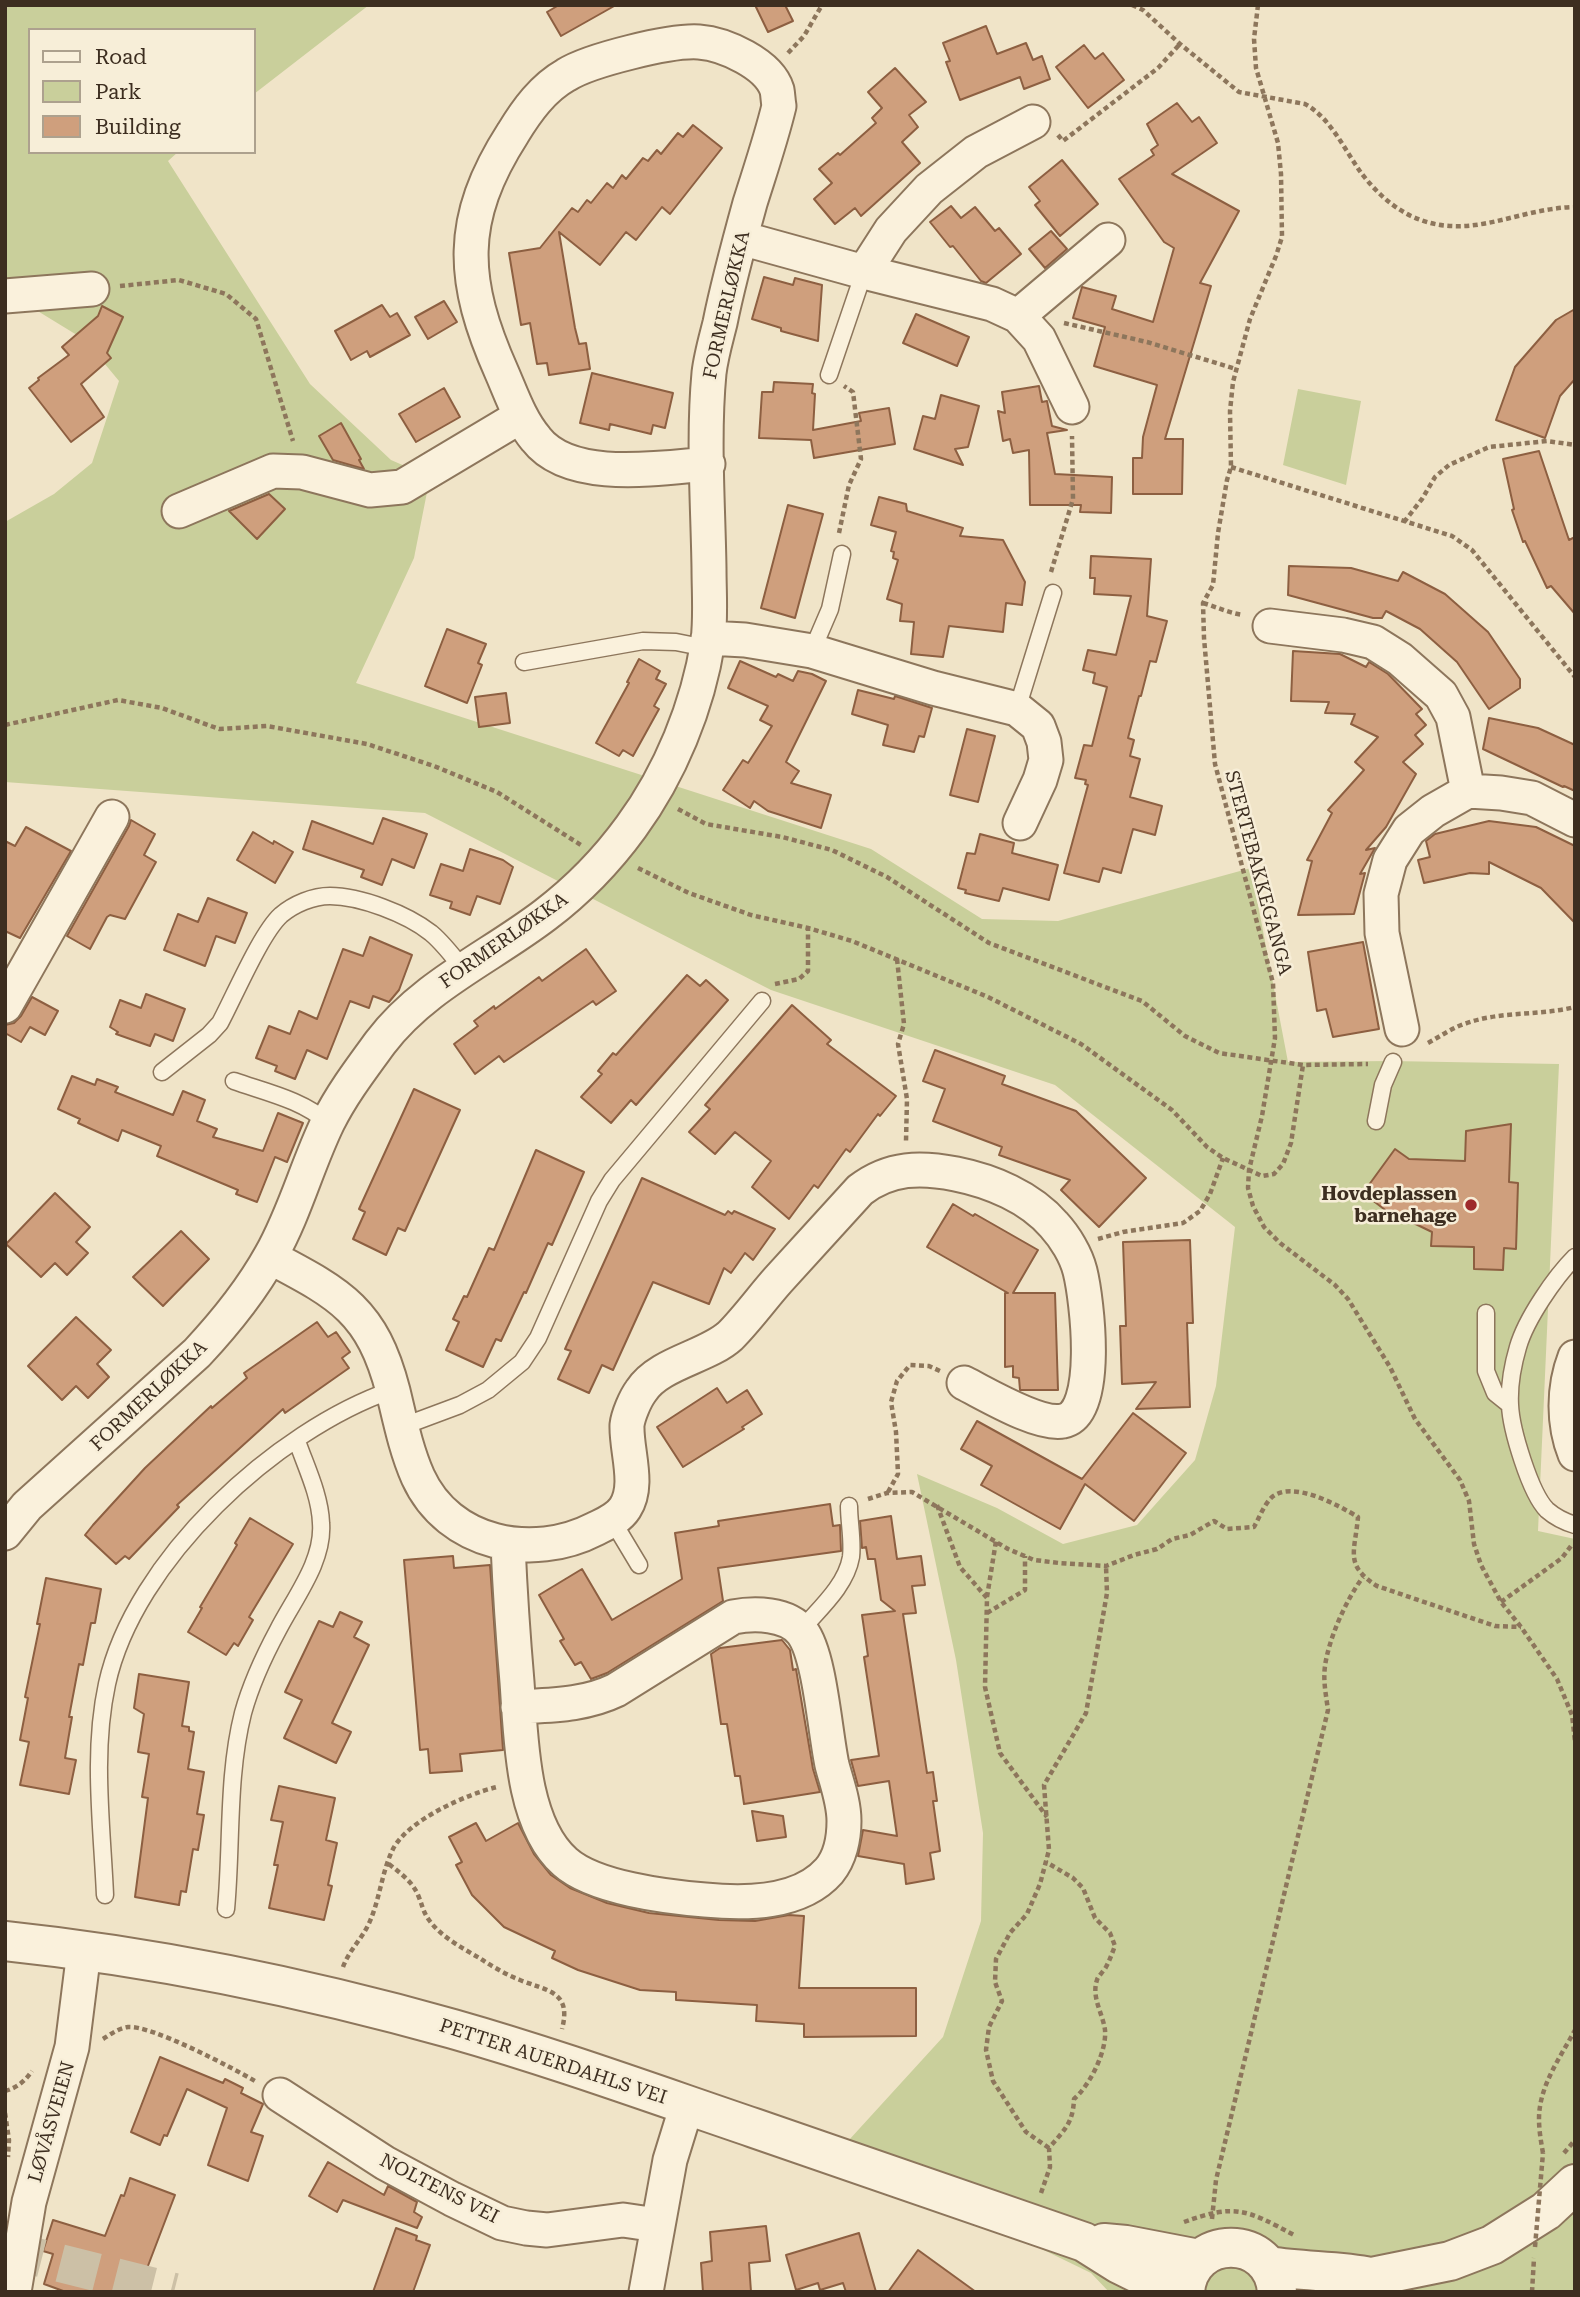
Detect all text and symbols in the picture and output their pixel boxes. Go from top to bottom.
legend [28,28,256,154]
text: Road [95,45,147,69]
text: Park [95,80,141,104]
text: Building [95,115,181,139]
street label: FORMERLØKKA [699,229,755,381]
street label: STERTEBAKKEGANGA [1220,768,1296,978]
street label: FORMERLØKKA [436,888,572,994]
place label: Hovdeplassen barnehage [1321,1183,1457,1227]
marker: Hovdeplassen barnehage [1463,1197,1479,1213]
street label: FORMERLØKKA [86,1336,212,1456]
street label: PETTER AUERDAHLS VEI [437,2014,669,2110]
street label: LØVÅSVEIEN [24,2059,80,2185]
street label: NOLTENS VEI [376,2149,502,2229]

